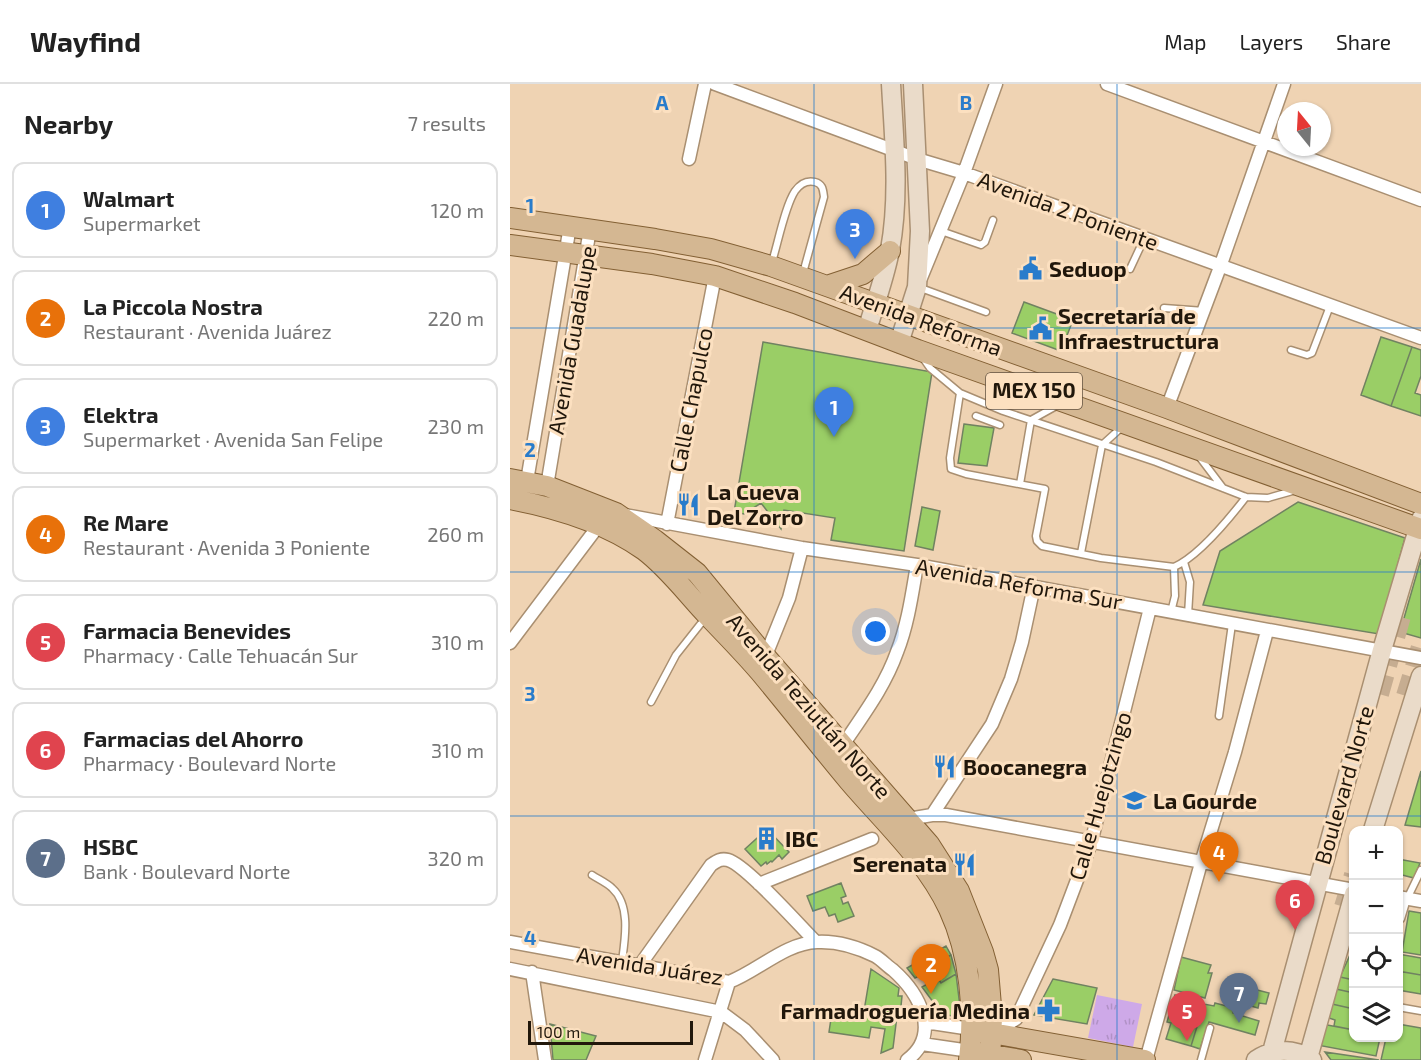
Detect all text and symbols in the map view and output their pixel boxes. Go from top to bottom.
text: Wayfind [30,24,141,58]
text: Map [1164,29,1206,54]
text: Layers [1239,29,1303,54]
text: Share [1336,29,1391,54]
text: A [655,90,669,114]
text: B [960,90,972,114]
north arrow [1277,102,1331,156]
text: Nearby [24,108,113,139]
text: 7 results [408,111,486,135]
street label: Avenida 2 Poniente [975,165,1162,255]
text: Walmart [83,185,174,211]
text: 1 [526,193,534,217]
text: 1 [41,198,50,222]
text: 120 m [431,198,484,222]
pin: 3 [836,210,874,259]
text: Supermarket [83,211,201,235]
street label: Avenida Guadalupe [542,243,600,436]
place label: Seduop [1049,255,1127,281]
public building icon: Seduop [1018,256,1044,282]
street label: Avenida Reforma [837,278,1006,360]
text: La Piccola Nostra [83,293,263,319]
place label: Secretaría de Infraestructura [1058,302,1219,353]
text: 2 [40,306,51,330]
text: 220 m [427,306,484,330]
public building icon: Secretaría de Infraestructura [1027,316,1053,342]
text: Restaurant · Avenida Juárez [83,319,332,343]
street label: Calle Chapulco [663,325,717,474]
road number: MEX 150 [986,373,1082,409]
pin: 1 [814,388,854,437]
text: Elektra [83,401,159,427]
text: 3 [40,414,51,438]
text: 230 m [428,414,484,438]
text: Supermarket · Avenida San Felipe [83,427,383,451]
text: 2 [524,437,536,461]
place label: La Cueva Del Zorro [707,478,803,529]
restaurant icon: La Cueva Del Zorro [676,492,702,518]
text: Re Mare [83,509,169,535]
text: 4 [39,522,52,546]
text: 260 m [427,522,484,546]
text: Restaurant · Avenida 3 Poniente [83,535,370,559]
street label: Avenida Reforma Sur [914,552,1125,614]
street label: Avenida Teziutlán Norte [722,607,897,803]
text: Farmacia Benevides [83,617,291,643]
your location [861,617,890,646]
text: 5 [40,630,51,654]
text: 310 m [431,630,484,654]
text: Pharmacy · Calle Tehuacán Sur [83,643,358,667]
text: 3 [524,681,536,705]
street label: Boulevard Norte [1308,702,1378,867]
street label: Calle Huejotzingo [1063,709,1136,883]
text: Farmacias del Ahorro [83,725,304,751]
text: 6 [40,738,51,762]
text: 310 m [431,738,484,762]
text: Pharmacy · Boulevard Norte [83,751,336,775]
place label: Boocanegra [963,753,1087,779]
restaurant icon: Boocanegra [932,754,958,780]
place label: La Gourde [1153,787,1257,813]
school or university icon: La Gourde [1122,788,1148,814]
place label: IBC [785,825,819,851]
building icon: IBC [754,826,780,852]
map controls [1349,826,1403,1042]
button: + [1349,826,1403,880]
pin: 4 [1200,832,1238,882]
text: HSBC [83,833,138,859]
text: 7 [40,846,51,870]
text: 320 m [428,846,484,870]
place label: Serenata [853,850,947,876]
restaurant icon: Serenata [952,851,978,877]
text: Bank · Boulevard Norte [83,859,290,883]
pin: 6 [1276,880,1314,930]
button: − [1349,880,1403,934]
text: 4 [524,925,537,949]
button: locate [1349,934,1403,988]
street label: Avenida Juárez [575,941,725,989]
pin: 2 [912,944,950,994]
pin: 7 [1220,974,1258,1023]
button: layers [1349,988,1403,1042]
pin: 5 [1168,992,1206,1041]
place label: Farmadroguería Medina [780,997,1030,1023]
pharmacy icon: Farmadroguería Medina [1035,998,1061,1024]
scale bar [528,1018,693,1046]
text: 100 m [537,1022,580,1041]

